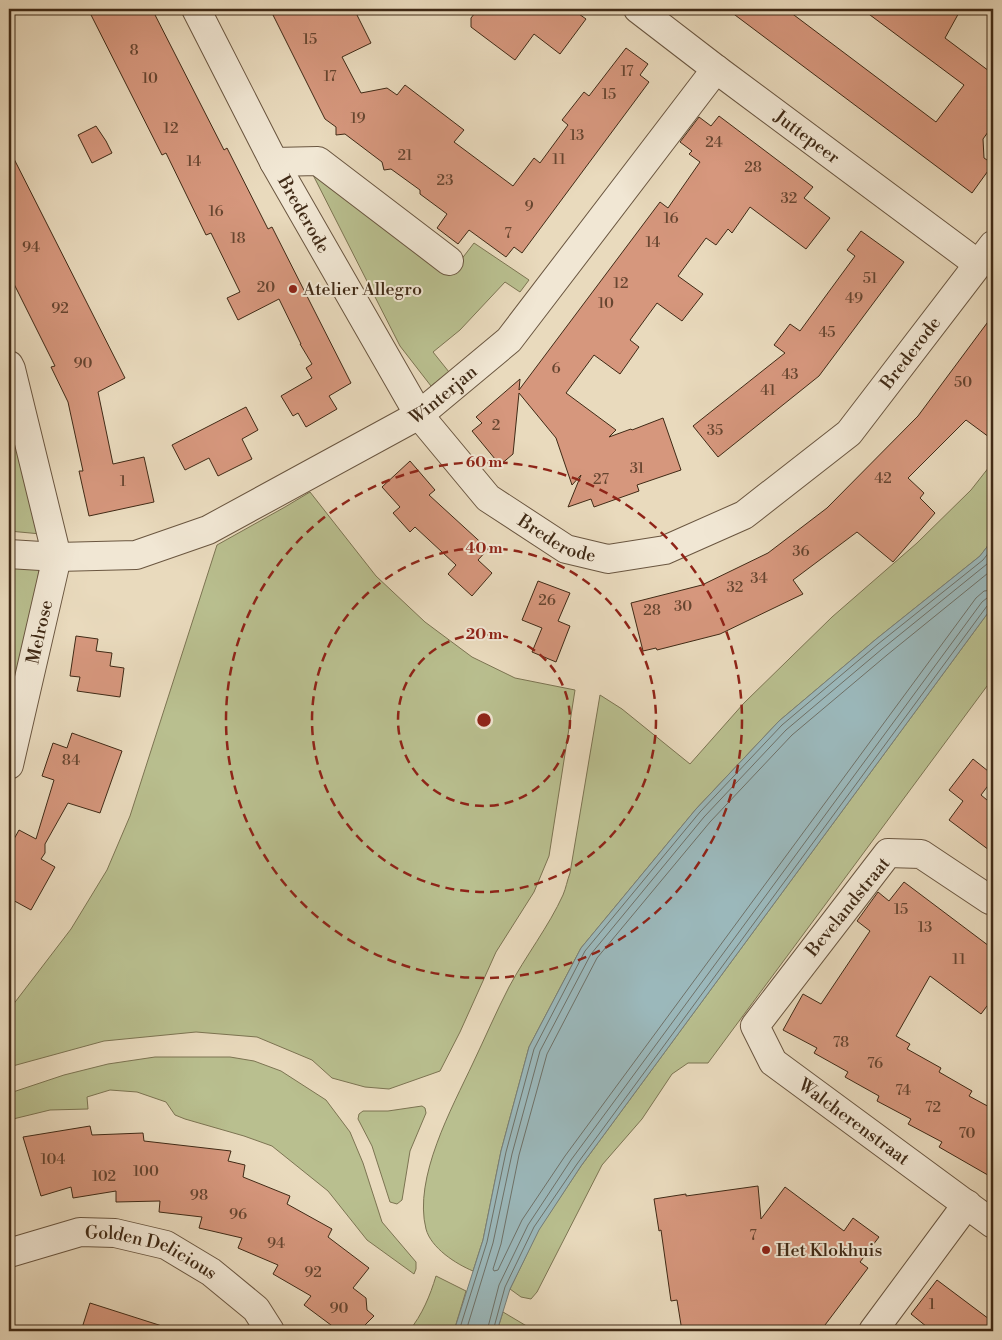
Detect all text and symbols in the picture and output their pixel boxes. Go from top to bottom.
house number: 15 [303,30,317,49]
house number: 8 [129,41,139,60]
house number: 17 [620,62,634,81]
house number: 17 [323,67,337,86]
house number: 10 [142,69,158,88]
house number: 15 [602,85,616,104]
street label: Juttepeer [769,104,845,169]
house number: 19 [350,109,366,128]
house number: 12 [163,119,179,138]
house number: 13 [570,126,584,145]
house number: 24 [705,133,723,152]
house number: 21 [397,146,413,165]
house number: 11 [552,150,566,169]
house number: 14 [187,152,201,171]
house number: 28 [744,158,762,177]
street label: Brederode [272,171,335,257]
house number: 23 [437,171,453,190]
house number: 32 [781,189,797,208]
house number: 9 [524,197,534,216]
house number: 16 [208,202,224,221]
house number: 16 [663,209,679,228]
house number: 7 [504,224,512,243]
house number: 18 [230,229,246,248]
house number: 14 [646,233,660,252]
house number: 94 [22,238,40,257]
house number: 51 [863,269,878,288]
house number: 12 [613,274,629,293]
house number: 20 [257,278,275,297]
place label: Atelier Allegro [302,278,422,301]
marker: Atelier Allegro [287,283,299,295]
house number: 49 [845,289,863,308]
house number: 10 [598,294,614,313]
house number: 92 [51,299,69,318]
street label: Brederode [875,312,946,395]
house number: 45 [818,323,836,342]
house number: 90 [73,354,93,373]
house number: 6 [551,359,561,378]
street label: Winterjan [404,360,482,430]
house number: 43 [781,365,799,384]
house number: 50 [954,373,972,392]
house number: 41 [760,381,776,400]
house number: 2 [492,416,500,435]
house number: 35 [707,421,723,440]
text: 60 m [466,453,503,472]
house number: 31 [630,459,645,478]
house number: 42 [874,469,892,488]
house number: 27 [593,470,609,489]
house number: 1 [120,472,127,491]
street label: Brederode [513,509,598,567]
text: 40 m [465,539,503,558]
house number: 36 [792,542,810,561]
house number: 34 [750,569,768,588]
house number: 32 [727,578,743,597]
house number: 26 [538,591,556,610]
house number: 30 [674,597,692,616]
street label: Melrose [21,598,59,666]
house number: 28 [643,601,661,620]
text: 20 m [466,625,503,644]
centre of rings [475,711,493,729]
house number: 84 [62,751,80,770]
street label: Bevelandstraat [800,852,896,962]
house number: 15 [894,900,908,919]
house number: 13 [918,918,932,937]
house number: 11 [952,950,966,969]
house number: 78 [833,1033,849,1052]
house number: 76 [867,1054,883,1073]
street label: Walcherenstraat [793,1072,915,1171]
house number: 74 [895,1081,911,1100]
house number: 72 [925,1098,941,1117]
house number: 70 [958,1124,976,1143]
house number: 104 [41,1150,66,1169]
house number: 100 [133,1162,159,1181]
house number: 102 [92,1167,116,1186]
house number: 98 [190,1186,208,1205]
house number: 96 [229,1205,247,1224]
street label: Golden Delicious [85,1221,222,1284]
house number: 7 [749,1226,757,1245]
house number: 94 [267,1234,285,1253]
place label: Het Klokhuis [776,1239,882,1262]
marker: Het Klokhuis [760,1244,772,1256]
house number: 92 [304,1263,322,1282]
house number: 1 [929,1295,936,1314]
house number: 90 [329,1299,349,1318]

